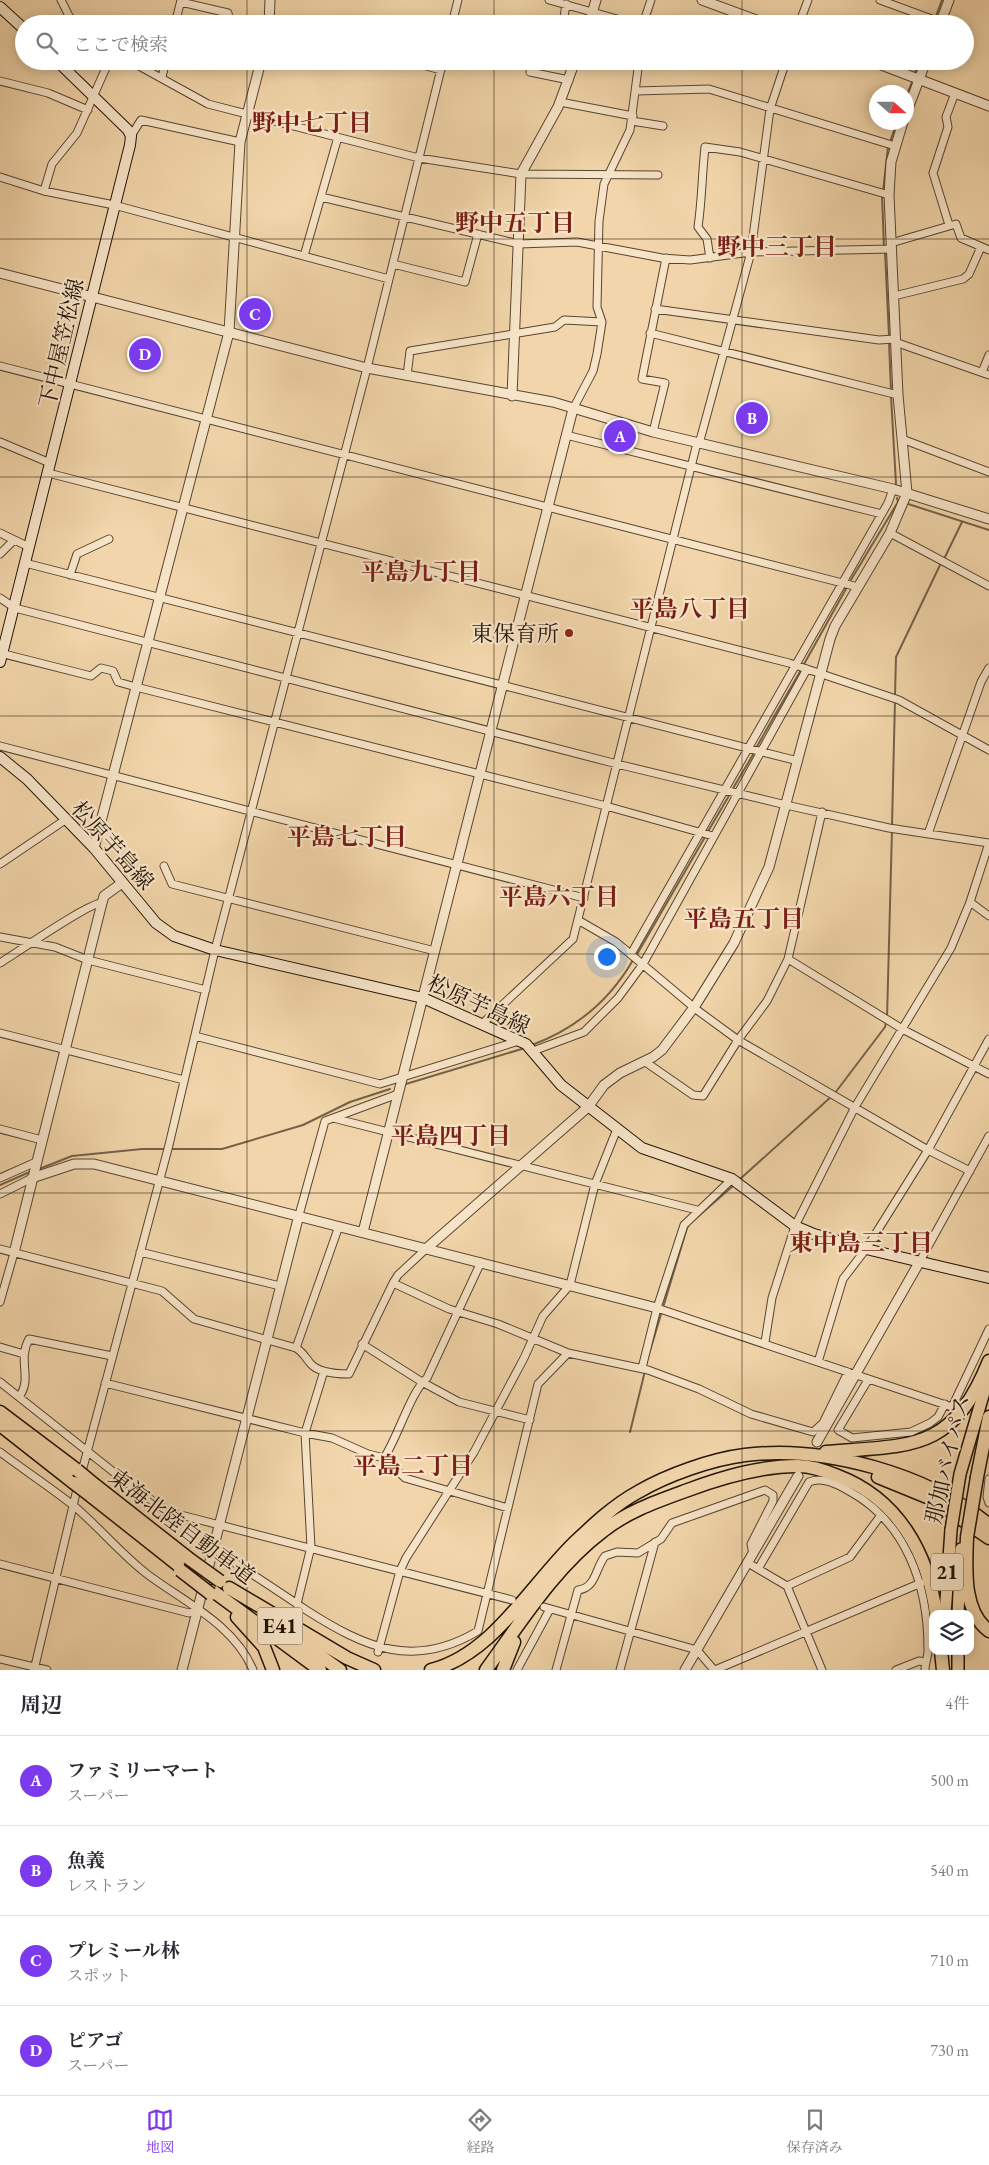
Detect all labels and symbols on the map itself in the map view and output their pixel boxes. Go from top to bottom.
north arrow [869,85,914,130]
district label: 野中七丁目 [252,107,372,138]
district label: 野中五丁目 [455,207,575,238]
district label: 野中三丁目 [717,231,837,262]
street label: 下中屋笠松線 [33,276,90,411]
pin: C [239,295,271,333]
pin: D [129,335,161,373]
pin: B [736,399,768,437]
pin: A [604,417,636,455]
district label: 平島九丁目 [361,556,481,587]
district label: 平島八丁目 [630,593,750,624]
place label: 東保育所 [471,619,559,648]
marker: 東保育所 [563,627,575,639]
street label: 松原芋島線 [65,795,160,896]
district label: 平島七丁目 [287,821,407,852]
district label: 平島六丁目 [499,881,619,912]
district label: 平島五丁目 [684,903,804,934]
your location [594,944,620,970]
street label: 松原芋島線 [423,968,535,1041]
district label: 平島四丁目 [391,1120,511,1151]
district label: 東中島三丁目 [789,1227,933,1258]
street label: 那加バイパス [919,1392,976,1526]
district label: 平島二丁目 [353,1450,473,1481]
street label: 東海北陸自動車道 [103,1462,261,1591]
road number: 21 [931,1554,963,1590]
road number: E41 [258,1608,302,1644]

